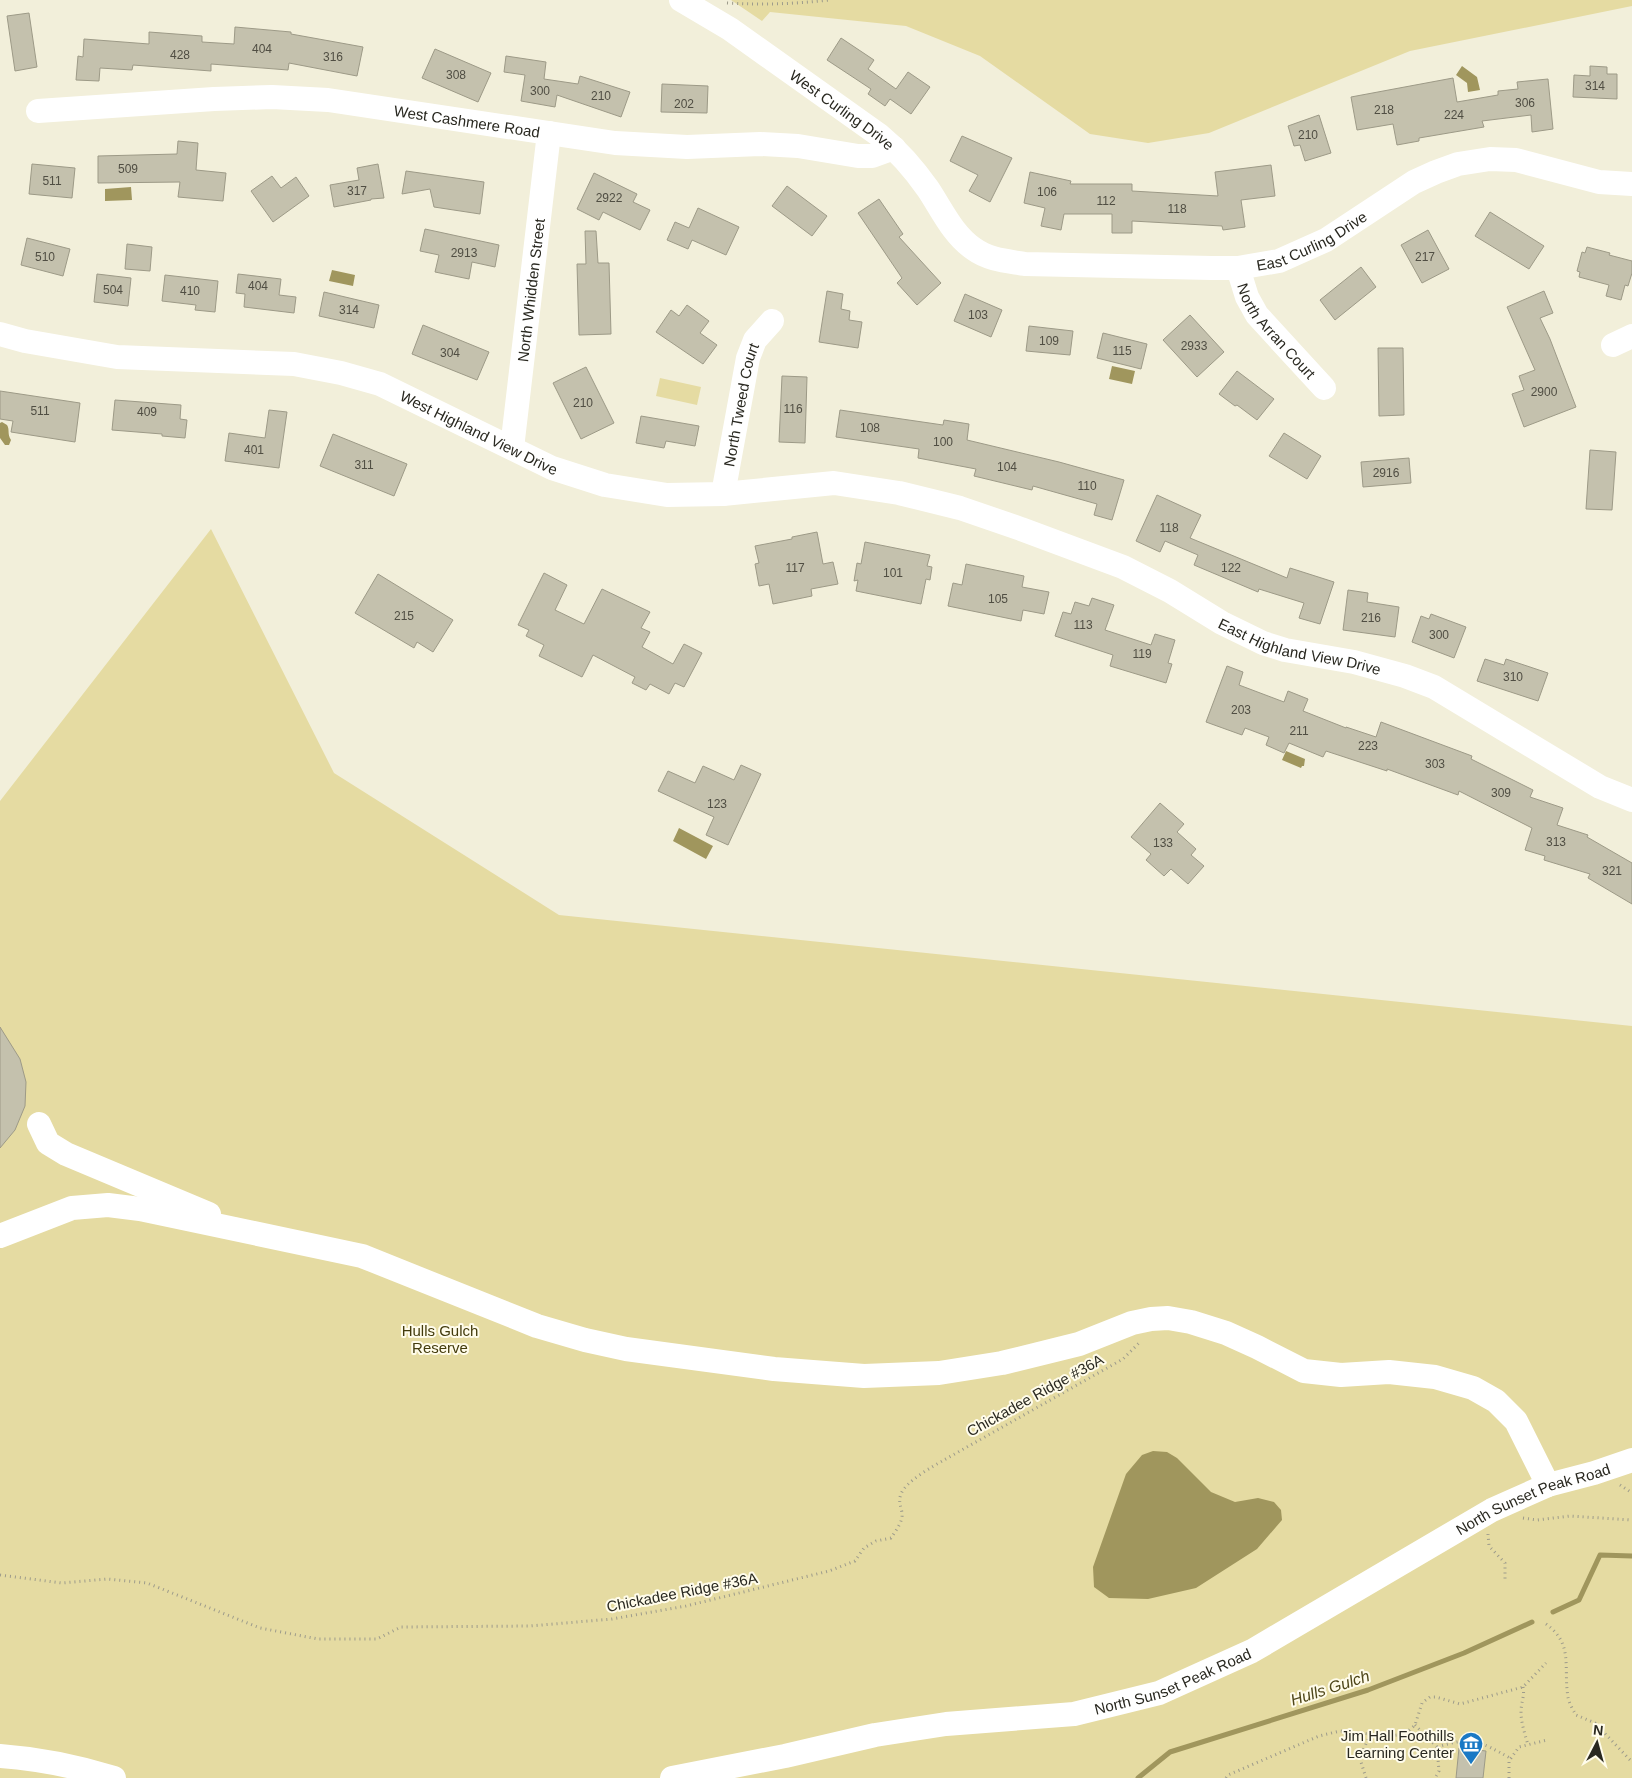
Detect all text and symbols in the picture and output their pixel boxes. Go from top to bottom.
house number: 404 [252,42,272,56]
house number: 428 [170,48,190,62]
house number: 316 [323,50,343,64]
street label: West Curling Drive [787,66,898,153]
house number: 308 [446,68,466,82]
house number: 314 [1585,79,1605,93]
house number: 300 [530,84,550,98]
house number: 210 [591,89,611,103]
house number: 306 [1515,96,1535,110]
house number: 202 [674,97,694,111]
street label: West Cashmere Road [393,101,541,140]
house number: 218 [1374,103,1394,117]
house number: 224 [1444,108,1464,122]
house number: 210 [1298,128,1318,142]
house number: 509 [118,162,138,176]
house number: 511 [42,174,62,188]
house number: 317 [347,184,367,198]
house number: 106 [1037,185,1057,199]
house number: 2922 [596,191,623,205]
house number: 112 [1096,194,1116,208]
house number: 118 [1167,202,1187,216]
street label: East Curling Drive [1255,207,1370,273]
street label: North Whidden Street [514,217,548,363]
house number: 2913 [451,246,478,260]
house number: 510 [35,250,55,264]
house number: 217 [1415,250,1435,264]
house number: 404 [248,279,268,293]
street label: North Arran Court [1235,281,1320,382]
house number: 504 [103,283,123,297]
house number: 410 [180,284,200,298]
house number: 314 [339,303,359,317]
house number: 103 [968,308,988,322]
house number: 109 [1039,334,1059,348]
house number: 2933 [1181,339,1208,353]
street label: North Tweed Court [720,340,762,468]
house number: 115 [1112,344,1132,358]
house number: 304 [440,346,460,360]
house number: 2900 [1531,385,1558,399]
street label: West Highland View Drive [398,387,560,478]
house number: 210 [573,396,593,410]
house number: 116 [783,402,803,416]
house number: 511 [30,404,50,418]
house number: 409 [137,405,157,419]
house number: 108 [860,421,880,435]
house number: 100 [933,435,953,449]
house number: 401 [244,443,264,457]
house number: 311 [354,458,374,472]
house number: 104 [997,460,1017,474]
house number: 2916 [1373,466,1400,480]
house number: 110 [1077,479,1097,493]
house number: 118 [1159,521,1179,535]
house number: 117 [785,561,805,575]
house number: 122 [1221,561,1241,575]
house number: 101 [883,566,903,580]
house number: 105 [988,592,1008,606]
house number: 215 [394,609,414,623]
house number: 216 [1361,611,1381,625]
street label: East Highland View Drive [1216,614,1383,678]
house number: 113 [1073,618,1093,632]
house number: 300 [1429,628,1449,642]
house number: 119 [1132,647,1152,661]
house number: 310 [1503,670,1523,684]
house number: 203 [1231,703,1251,717]
house number: 211 [1289,724,1309,738]
house number: 223 [1358,739,1378,753]
house number: 303 [1425,757,1445,771]
house number: 309 [1491,786,1511,800]
house number: 123 [707,797,727,811]
house number: 313 [1546,835,1566,849]
house number: 133 [1153,836,1173,850]
house number: 321 [1602,864,1622,878]
park label: Hulls Gulch Reserve [402,1322,478,1356]
street label: Chickadee Ridge #36A [964,1350,1106,1440]
street label: North Sunset Peak Road [1453,1460,1612,1538]
street label: Chickadee Ridge #36A [605,1569,759,1615]
street label: North Sunset Peak Road [1093,1644,1253,1717]
water label: Hulls Gulch [1288,1667,1372,1709]
north arrow [1572,1718,1622,1768]
text: N [1592,1722,1604,1739]
place label: Jim Hall Foothills Learning Center [1341,1727,1454,1761]
museum icon: Jim Hall Foothills Learning Center [1458,1731,1484,1765]

